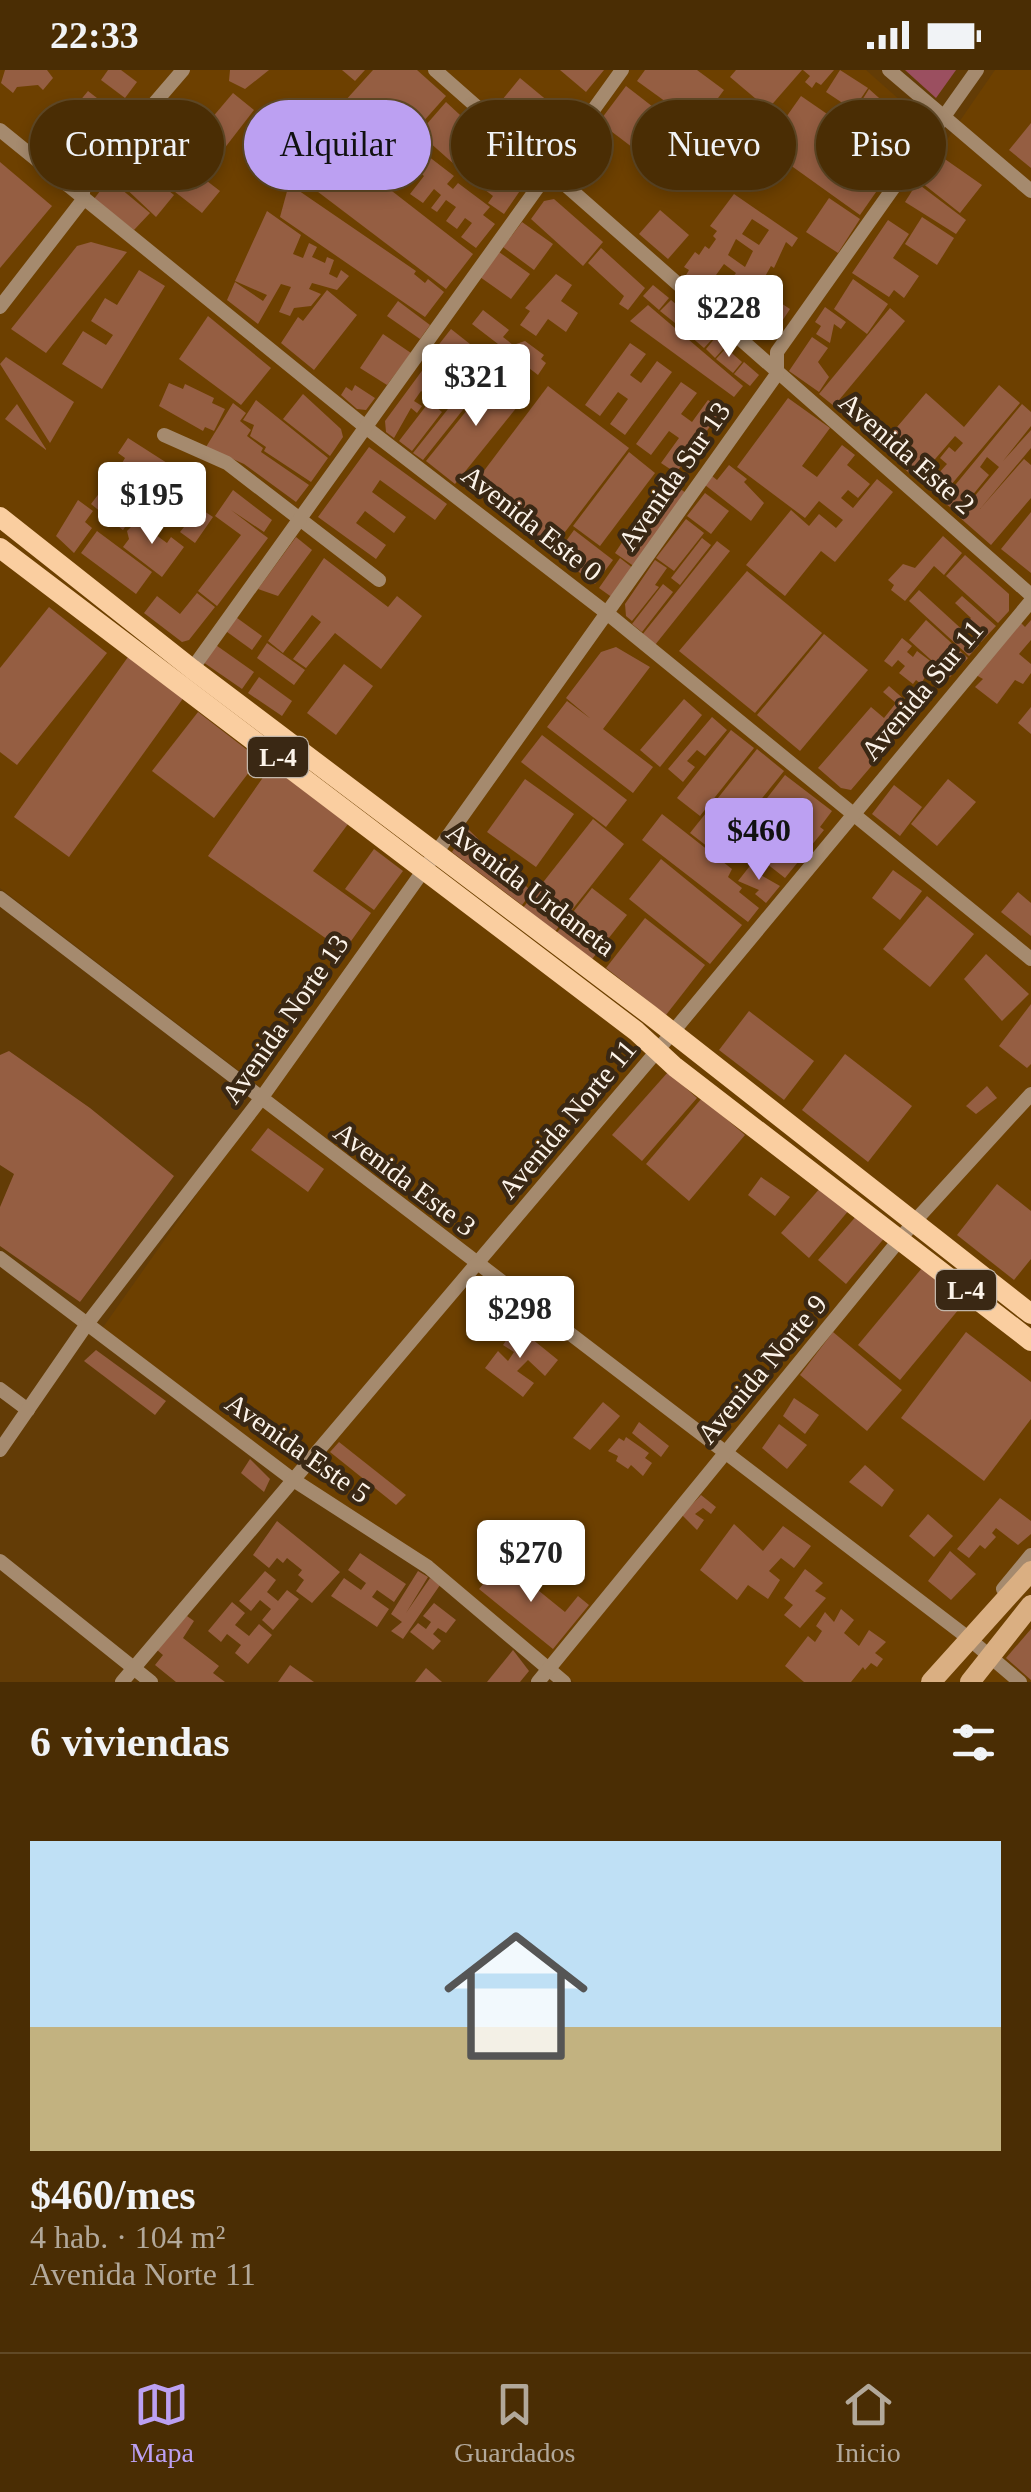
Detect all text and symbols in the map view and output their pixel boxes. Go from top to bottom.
text: 22:33 [50,14,139,56]
chip: Comprar [30,100,224,190]
chip: Alquilar [244,100,431,190]
chip: Filtros [451,100,612,190]
chip: Nuevo [632,100,796,190]
chip: Piso [816,100,946,190]
pin: $228 [670,275,788,360]
text: $228 [697,289,761,325]
pin: $321 [417,344,535,429]
text: $321 [444,358,508,394]
street label: Avenida Este 2 [833,386,981,520]
street label: Avenida Sur 13 [611,396,737,556]
street label: Avenida Este 0 [456,459,608,587]
pin: $195 [93,462,211,547]
text: $195 [120,476,184,512]
street label: Avenida Sur 11 [855,614,989,766]
road number: L-4 [248,737,308,777]
pin: $460 [700,798,818,883]
text: $460 [727,812,791,848]
street label: Avenida Urdaneta [441,816,622,963]
street label: Avenida Norte 13 [215,929,355,1109]
street label: Avenida Norte 11 [492,1033,642,1205]
street label: Avenida Este 3 [328,1116,482,1242]
road number: L-4 [936,1270,996,1310]
pin: $298 [461,1276,579,1361]
street label: Avenida Norte 9 [691,1288,833,1450]
text: $298 [488,1290,552,1326]
street label: Avenida Este 5 [220,1387,376,1509]
pin: $270 [472,1520,590,1605]
text: $270 [499,1534,563,1570]
icon: filters [946,1715,1001,1770]
text: 6 viviendas [30,1719,230,1765]
icon: home [426,1906,606,2086]
text: $460/mes [30,2172,196,2218]
text: 4 hab. · 104 m² [30,2219,225,2255]
text: Avenida Norte 11 [30,2256,256,2292]
tab: Mapa [130,2377,194,2469]
tab: Guardados [454,2377,575,2469]
tab: Inicio [836,2377,901,2469]

